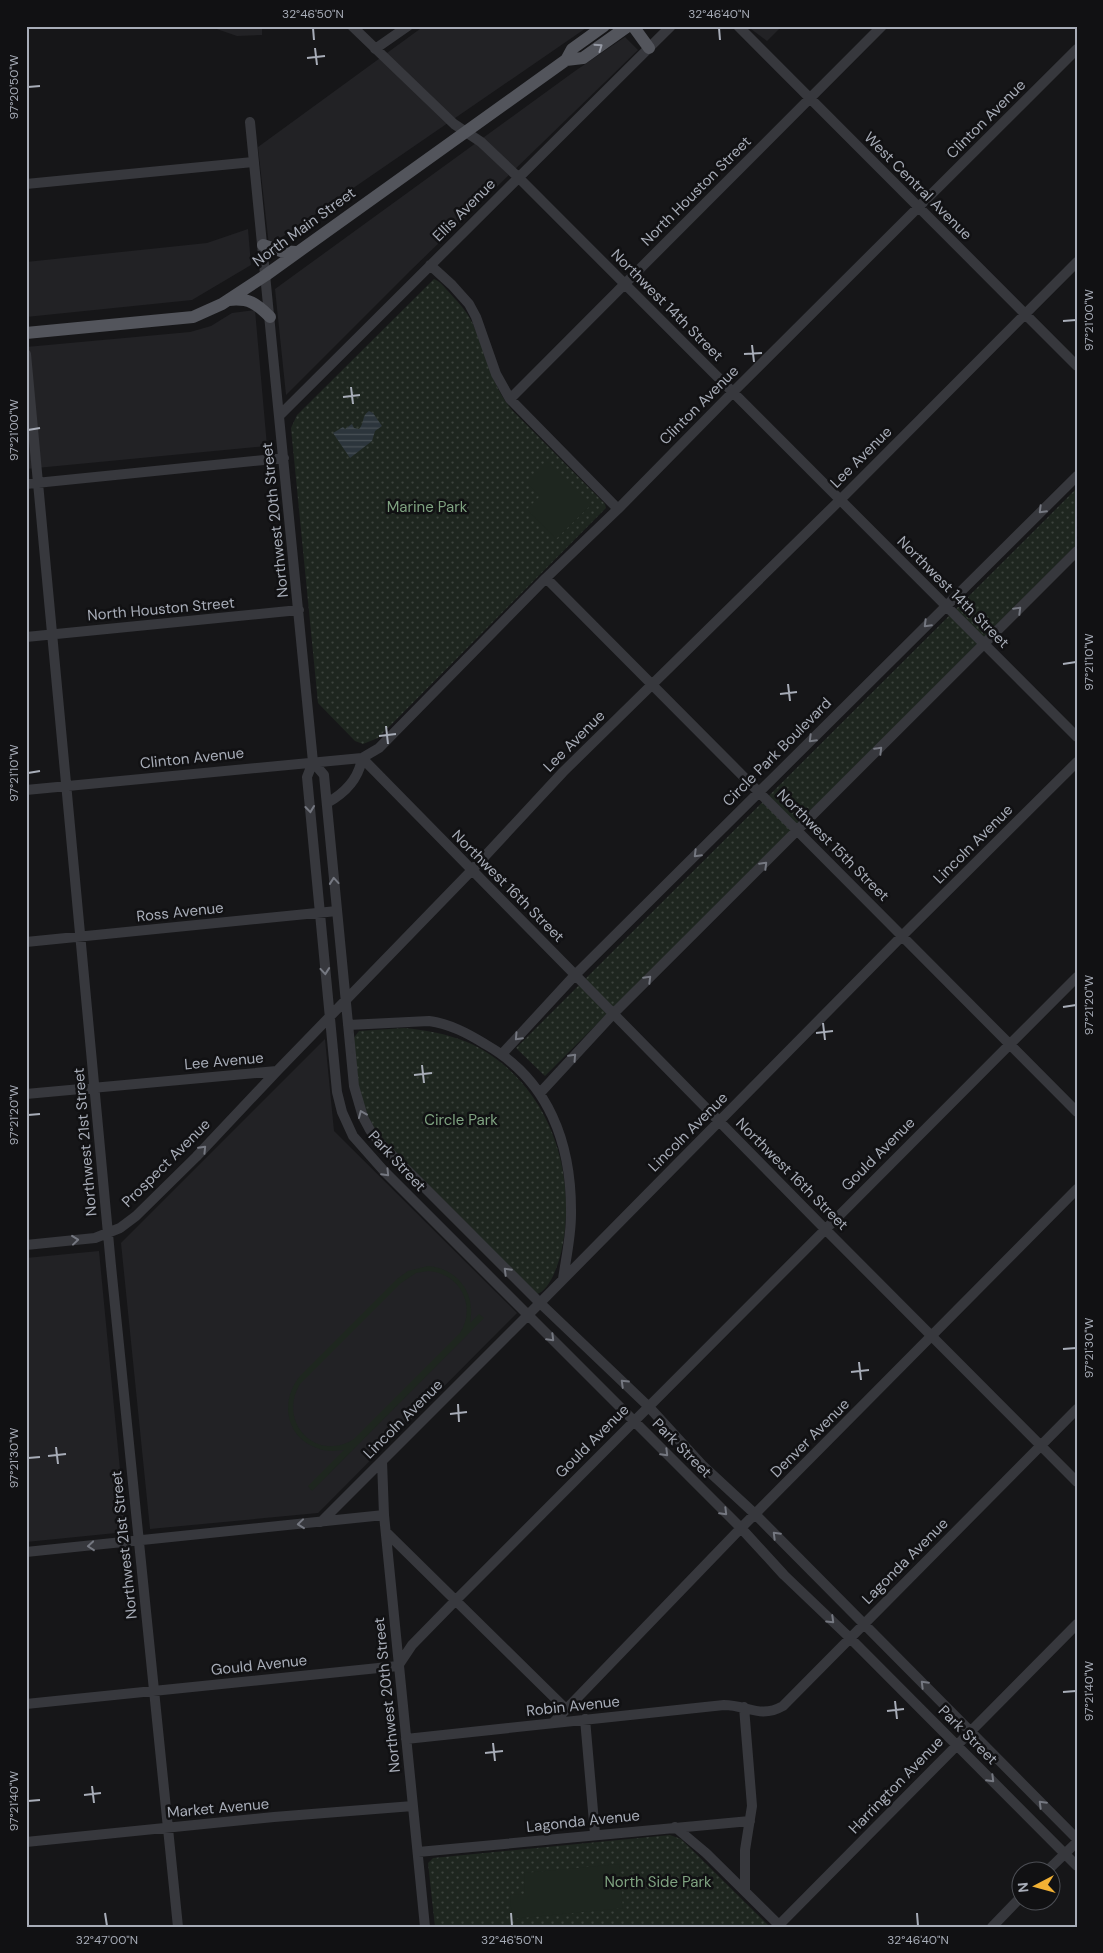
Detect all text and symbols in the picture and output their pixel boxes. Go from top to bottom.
text: 32°46'50"N [282,6,344,22]
text: 32°46'40"N [688,6,750,22]
one-way arrow [593,44,602,53]
text: 97°20'50"W [6,54,22,119]
street label: Clinton Avenue [942,75,1030,163]
street label: West Central Avenue [860,128,976,244]
street label: North Houston Street [637,132,755,250]
street label: Ellis Avenue [428,174,500,246]
street label: North Main Street [248,183,360,271]
street label: Northwest 14th Street [607,245,727,365]
text: 97°21'00"W [1081,289,1097,351]
street label: Clinton Avenue [655,361,743,449]
text: 97°21'00"W [6,399,22,461]
street label: Lee Avenue [826,422,896,492]
street label: Northwest 20th Street [257,441,293,599]
park label: Marine Park [387,497,468,517]
one-way arrow [1039,504,1048,513]
street label: Northwest 14th Street [893,532,1013,652]
street label: North Houston Street [86,593,236,625]
one-way arrow [1012,607,1021,616]
one-way arrow [923,618,932,627]
text: 97°21'10"W [1081,633,1097,691]
street label: Circle Park Boulevard [718,693,836,811]
street label: Lee Avenue [539,706,609,776]
one-way arrow [808,733,817,742]
street label: Clinton Avenue [139,743,245,773]
text: 97°21'10"W [6,744,22,802]
one-way arrow [873,747,882,756]
street label: Northwest 15th Street [773,785,894,906]
street label: Lincoln Avenue [929,800,1017,888]
one-way arrow [304,805,315,813]
street label: Northwest 16th Street [447,825,569,947]
one-way arrow [693,848,702,857]
one-way arrow [758,862,767,871]
one-way arrow [329,876,340,884]
street label: Ross Avenue [135,897,225,927]
one-way arrow [320,967,331,975]
text: 97°21'20"W [1081,974,1097,1035]
one-way arrow [642,976,651,985]
one-way arrow [515,1031,524,1040]
street label: Lee Avenue [183,1048,265,1074]
one-way arrow [567,1054,576,1063]
street label: Northwest 21st Street [69,1067,101,1217]
text: 97°21'20"W [6,1084,22,1145]
street label: Lincoln Avenue [644,1088,732,1176]
one-way arrow [358,1110,368,1119]
park label: Circle Park [424,1110,498,1130]
street label: Northwest 16th Street [731,1113,853,1235]
street label: Gould Avenue [837,1113,919,1195]
street label: Prospect Avenue [117,1114,215,1212]
street label: Park Street [364,1126,430,1196]
one-way arrow [197,1145,206,1154]
one-way arrow [381,1168,390,1177]
one-way arrow [71,1235,79,1246]
one-way arrow [504,1268,513,1277]
text: 97°21'30"W [1081,1317,1097,1378]
one-way arrow [545,1332,554,1341]
street label: Lincoln Avenue [359,1375,447,1463]
one-way arrow [621,1380,630,1389]
street label: Denver Avenue [766,1394,854,1482]
street label: Gould Avenue [551,1400,633,1482]
street label: Park Street [648,1414,716,1482]
text: 97°21'30"W [6,1427,22,1488]
one-way arrow [660,1447,669,1456]
street label: Northwest 21st Street [106,1470,142,1620]
one-way arrow [718,1506,727,1515]
street label: Lagonda Avenue [858,1514,952,1608]
one-way arrow [297,1518,305,1529]
one-way arrow [773,1532,782,1541]
one-way arrow [86,1540,94,1551]
one-way arrow [826,1614,835,1623]
street label: Northwest 20th Street [369,1616,405,1774]
street label: Gould Avenue [210,1650,308,1680]
text: 97°21'40"W [1081,1660,1097,1721]
one-way arrow [920,1681,929,1690]
street label: Robin Avenue [525,1691,621,1721]
street label: Park Street [934,1701,1002,1769]
street label: Harrington Avenue [844,1732,948,1838]
text: 97°21'40"W [6,1770,22,1831]
one-way arrow [985,1774,994,1783]
street label: Market Avenue [166,1794,270,1822]
one-way arrow [1039,1801,1048,1810]
street label: Lagonda Avenue [525,1805,641,1837]
north arrow [1010,1860,1060,1910]
park label: North Side Park [604,1872,712,1892]
text: N [1014,1881,1033,1893]
text: 32°47'00"N [76,1932,138,1948]
text: 32°46'50"N [481,1932,543,1948]
text: 32°46'40"N [887,1932,949,1948]

